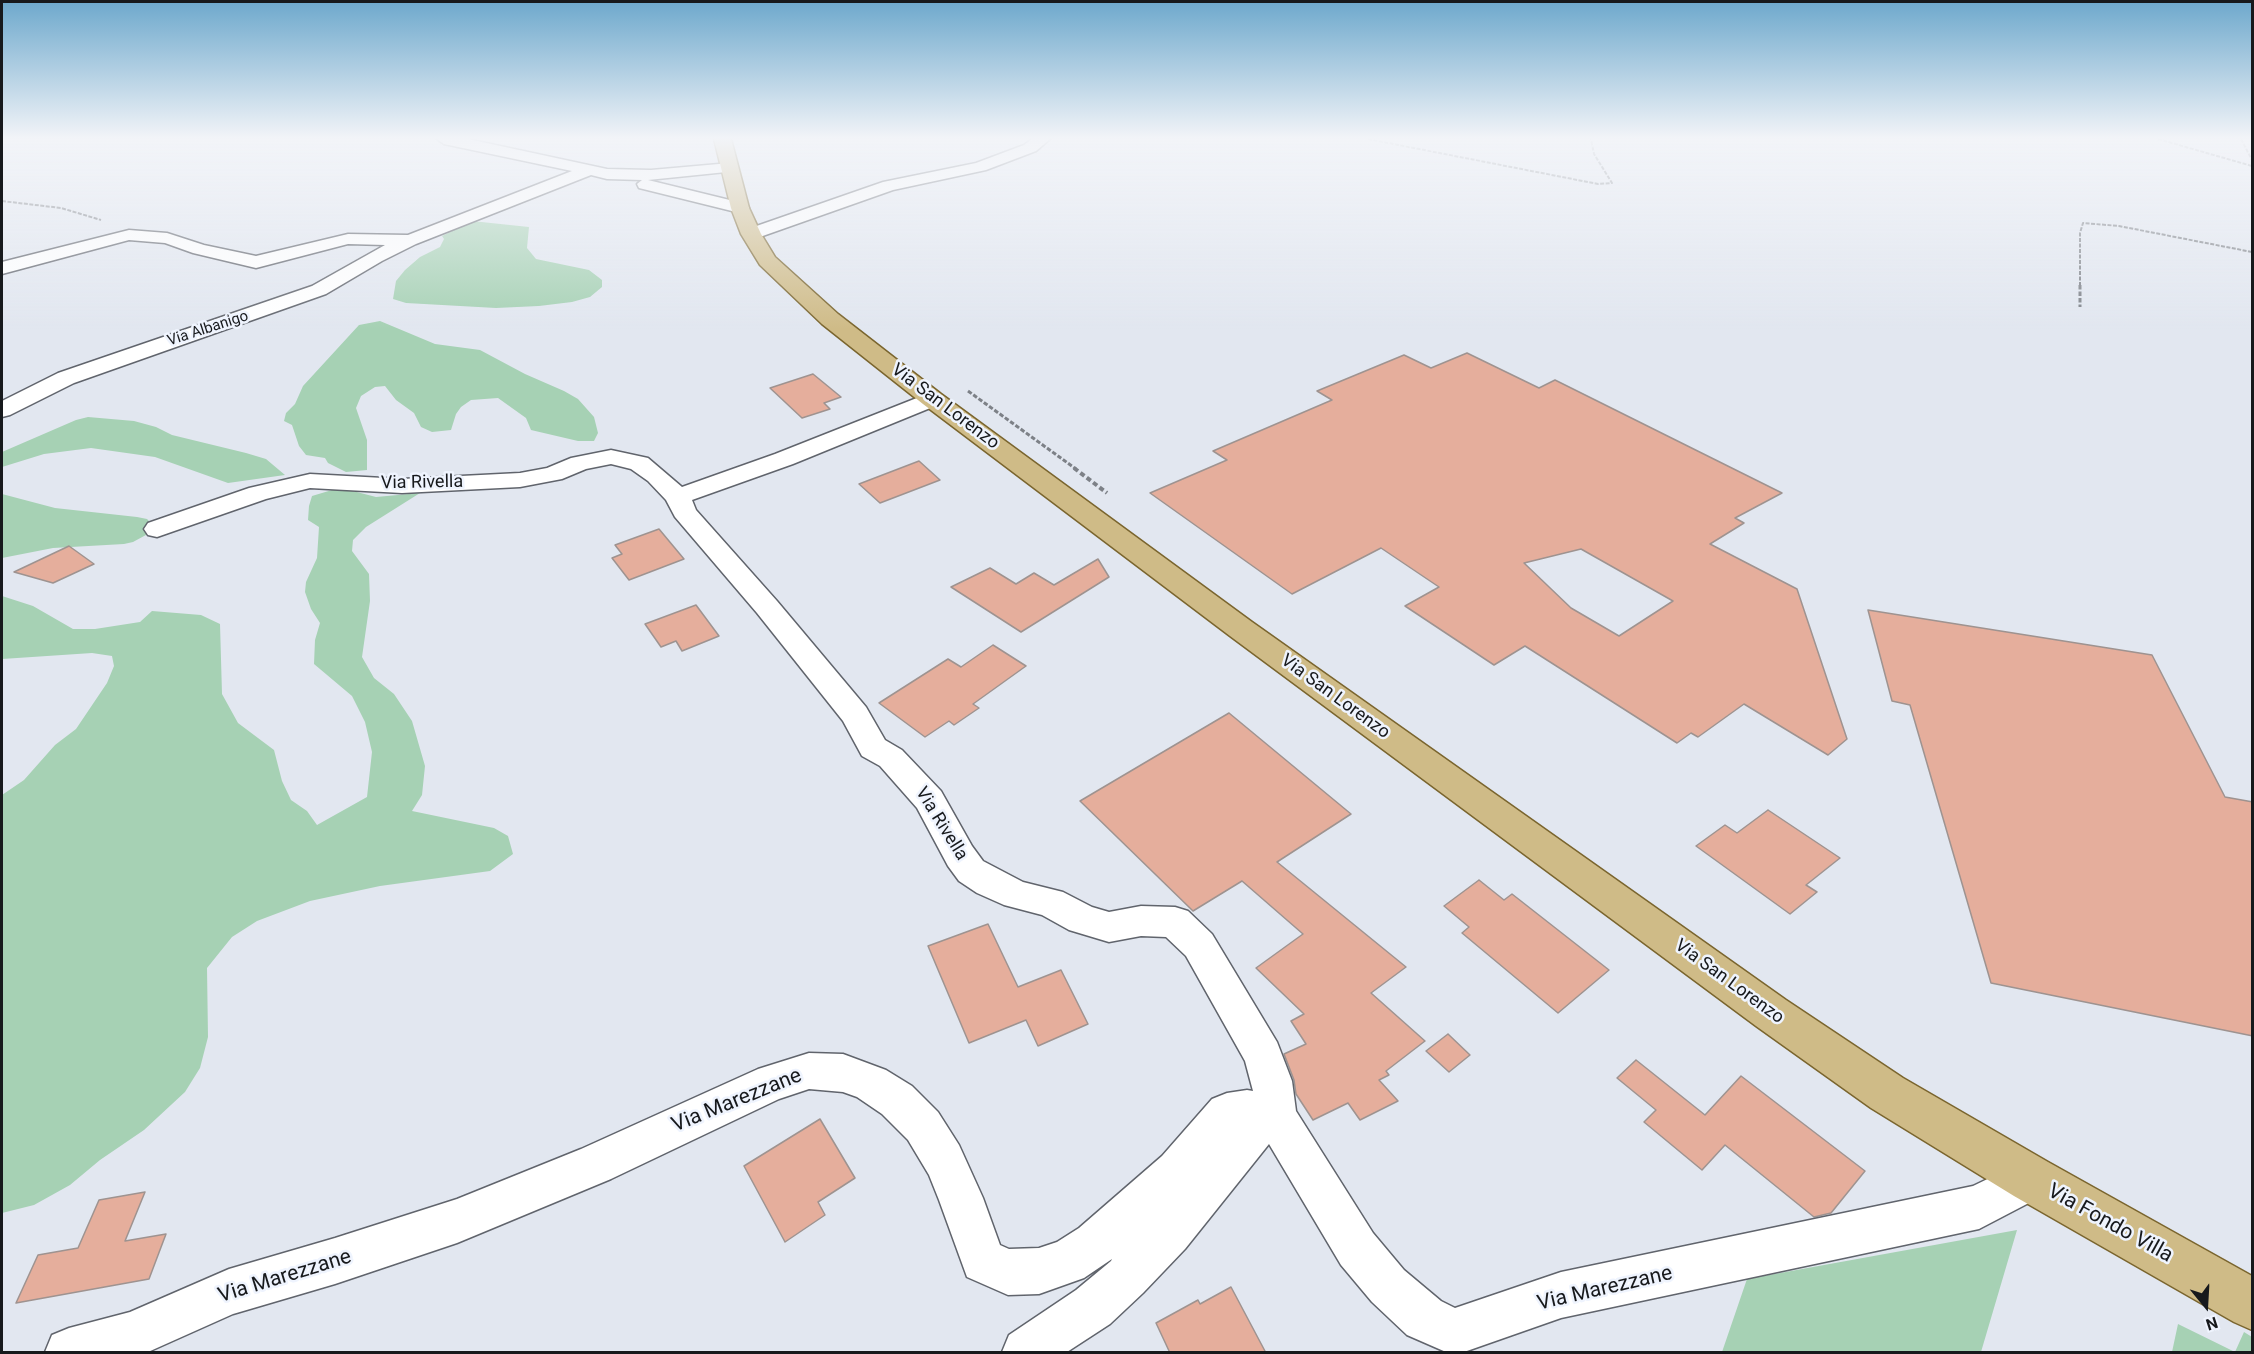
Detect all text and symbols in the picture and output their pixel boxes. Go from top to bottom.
street label: Via Albanigo [165,307,251,351]
street label: Via San Lorenzo [887,359,1003,455]
street label: Via Rivella [381,471,463,495]
street label: Via San Lorenzo [1276,650,1394,744]
street label: Via Rivella [910,783,972,865]
street label: Via San Lorenzo [1670,935,1788,1029]
street label: Via Marezzane [668,1063,806,1139]
street label: Via Fondo Villa [2043,1179,2177,1269]
street label: Via Marezzane [215,1245,355,1309]
street label: Via Marezzane [1535,1261,1675,1317]
north arrow [2176,1276,2236,1336]
text: N [2203,1313,2220,1334]

